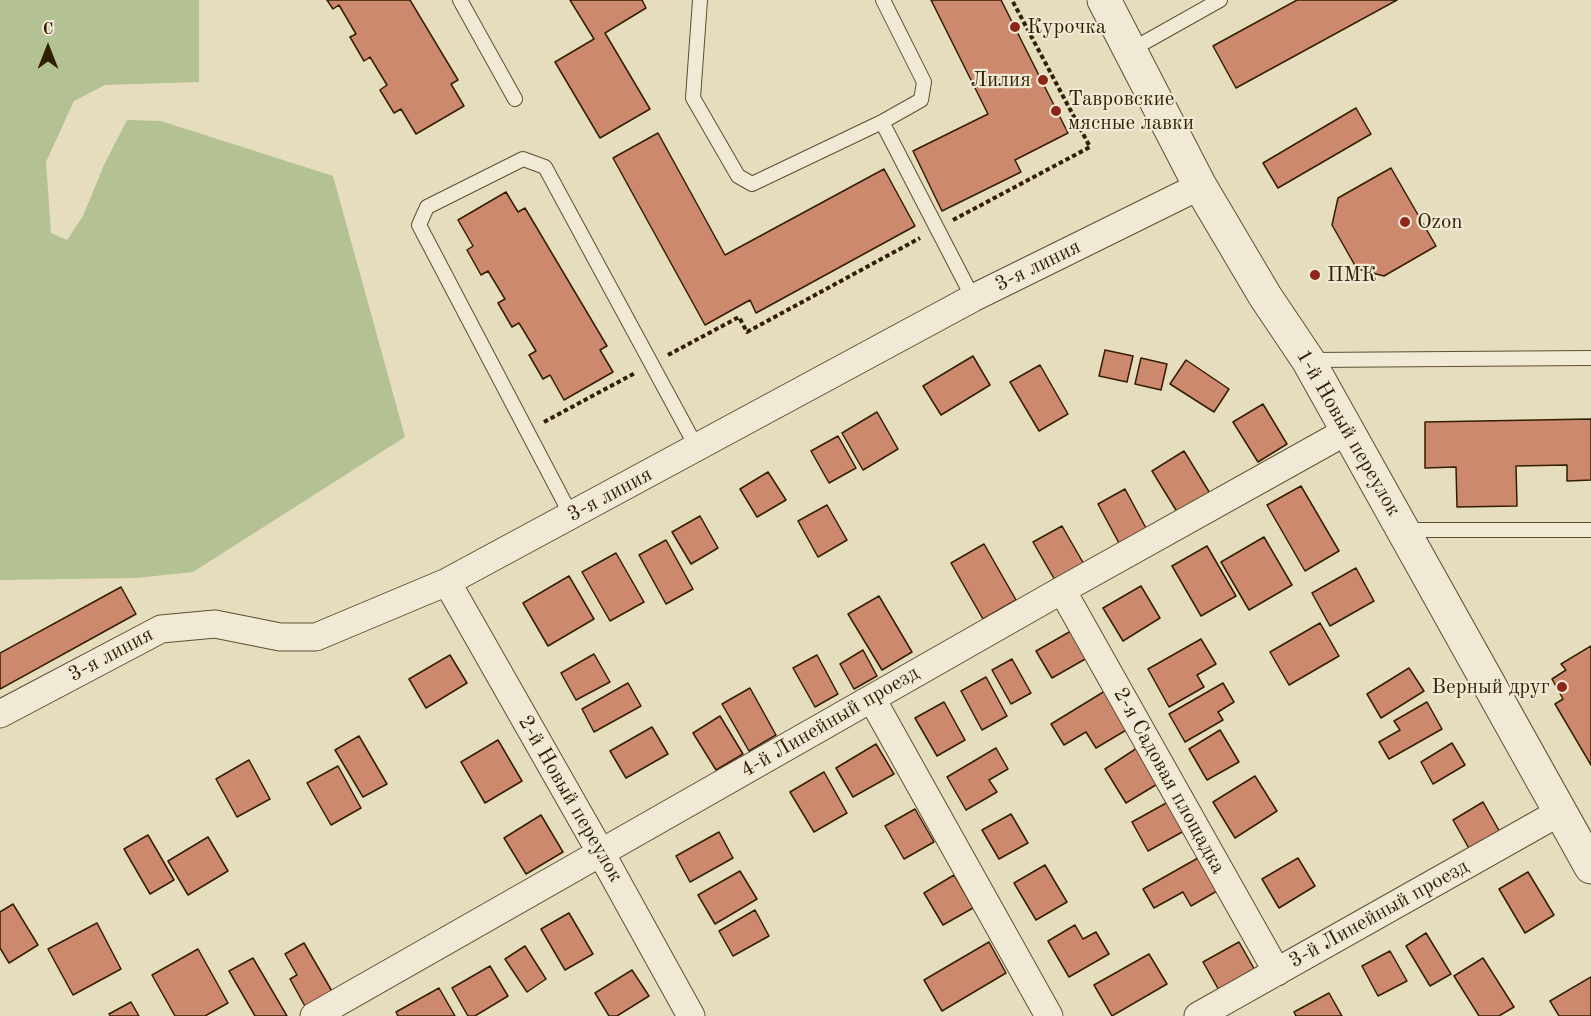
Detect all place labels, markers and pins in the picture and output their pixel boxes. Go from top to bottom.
place label: Курочка [1027,14,1106,40]
marker: Курочка [1008,20,1022,34]
place label: Лилия [971,67,1031,93]
marker: Лилия [1036,73,1050,87]
place label: Тавровские мясные лавки [1068,86,1194,136]
marker: Тавровские мясные лавки [1049,104,1063,118]
place label: Ozon [1417,209,1463,235]
marker: Ozon [1398,215,1412,229]
place label: ПМК [1327,262,1376,288]
marker: ПМК [1308,268,1322,282]
place label: Верный друг [1431,674,1550,700]
marker: Верный друг [1555,680,1569,694]

